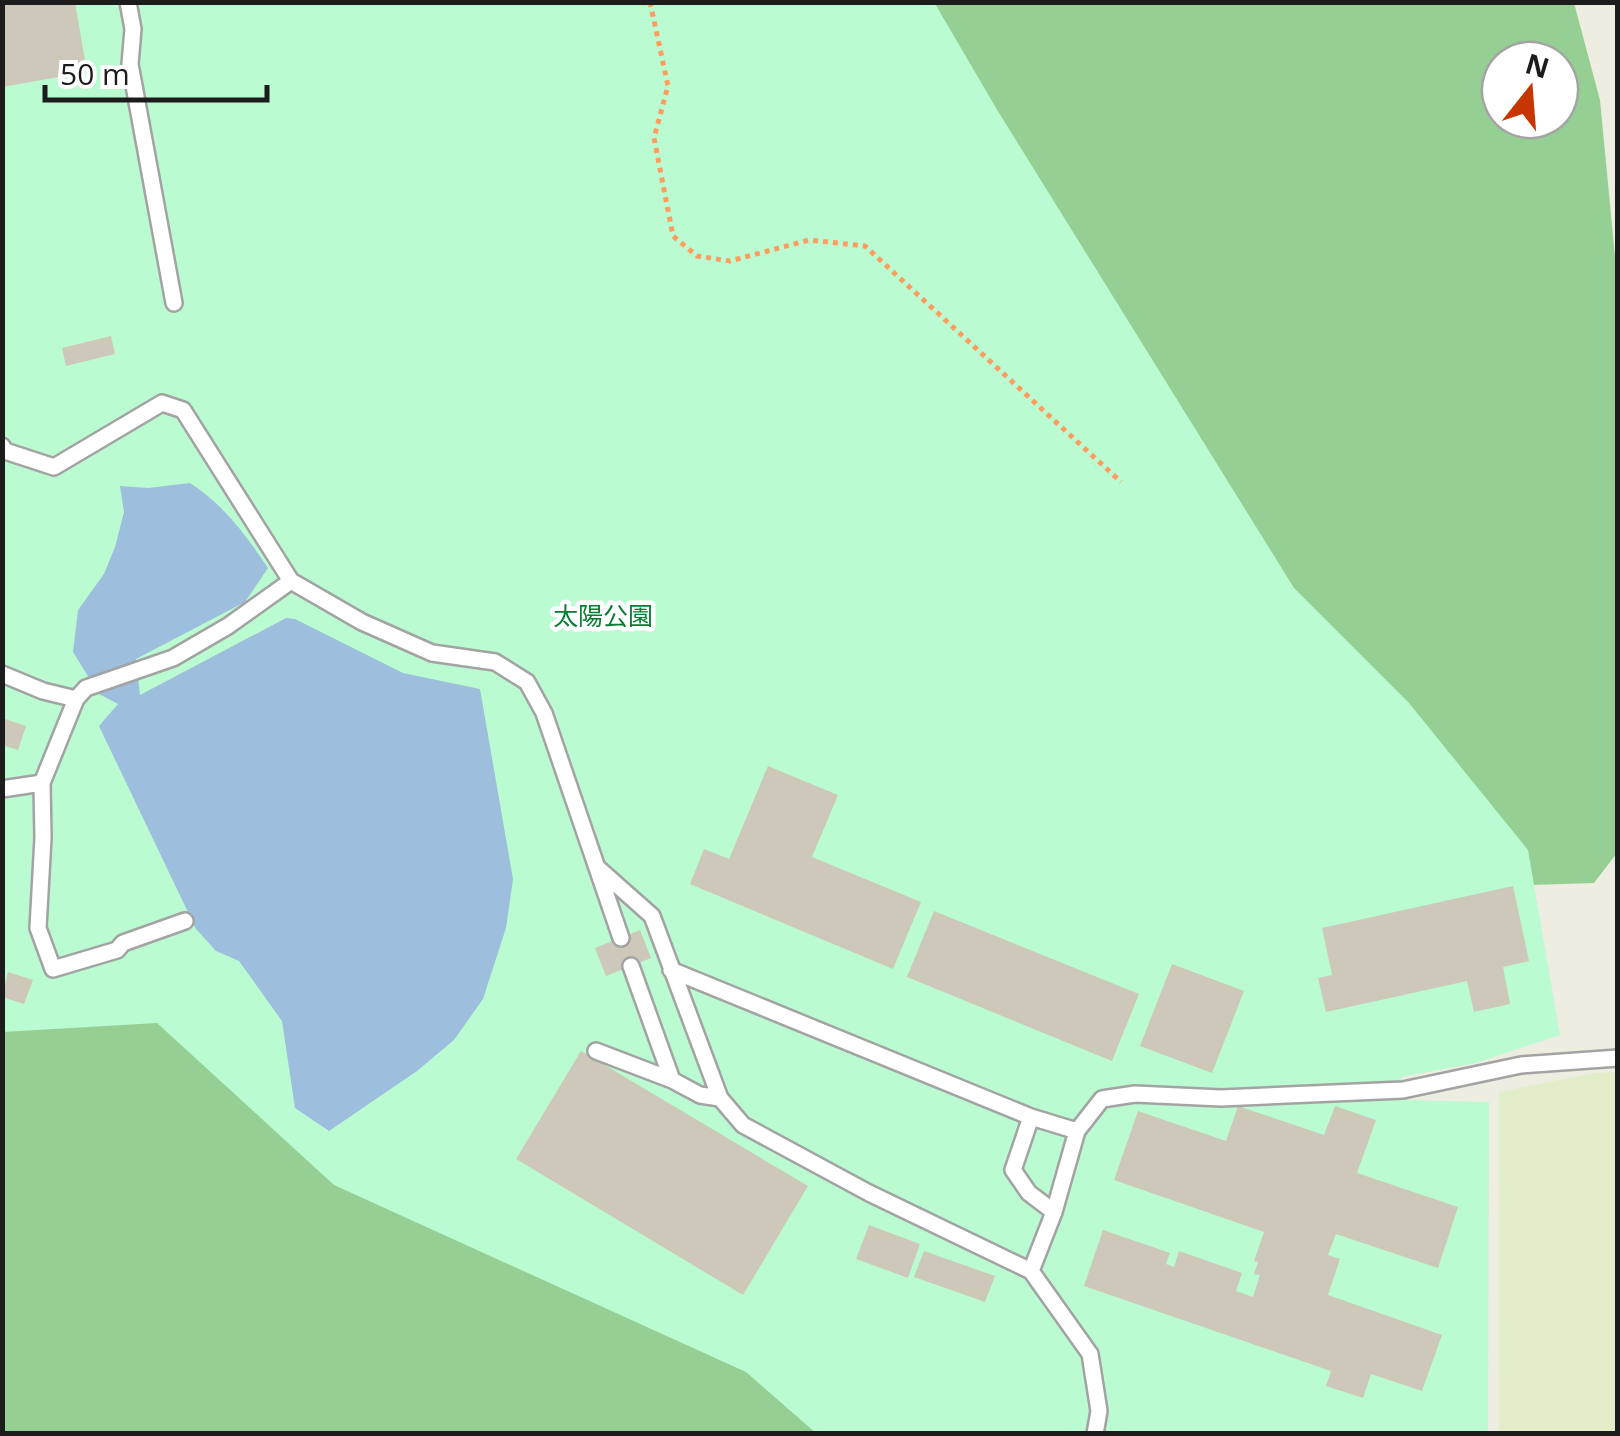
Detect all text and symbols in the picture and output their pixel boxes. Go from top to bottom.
scale bar [45,40,268,102]
north arrow [1480,40,1580,140]
text: N [1521,44,1554,87]
text: 50 m [60,53,130,94]
park label: 太陽公園 [553,598,653,632]

